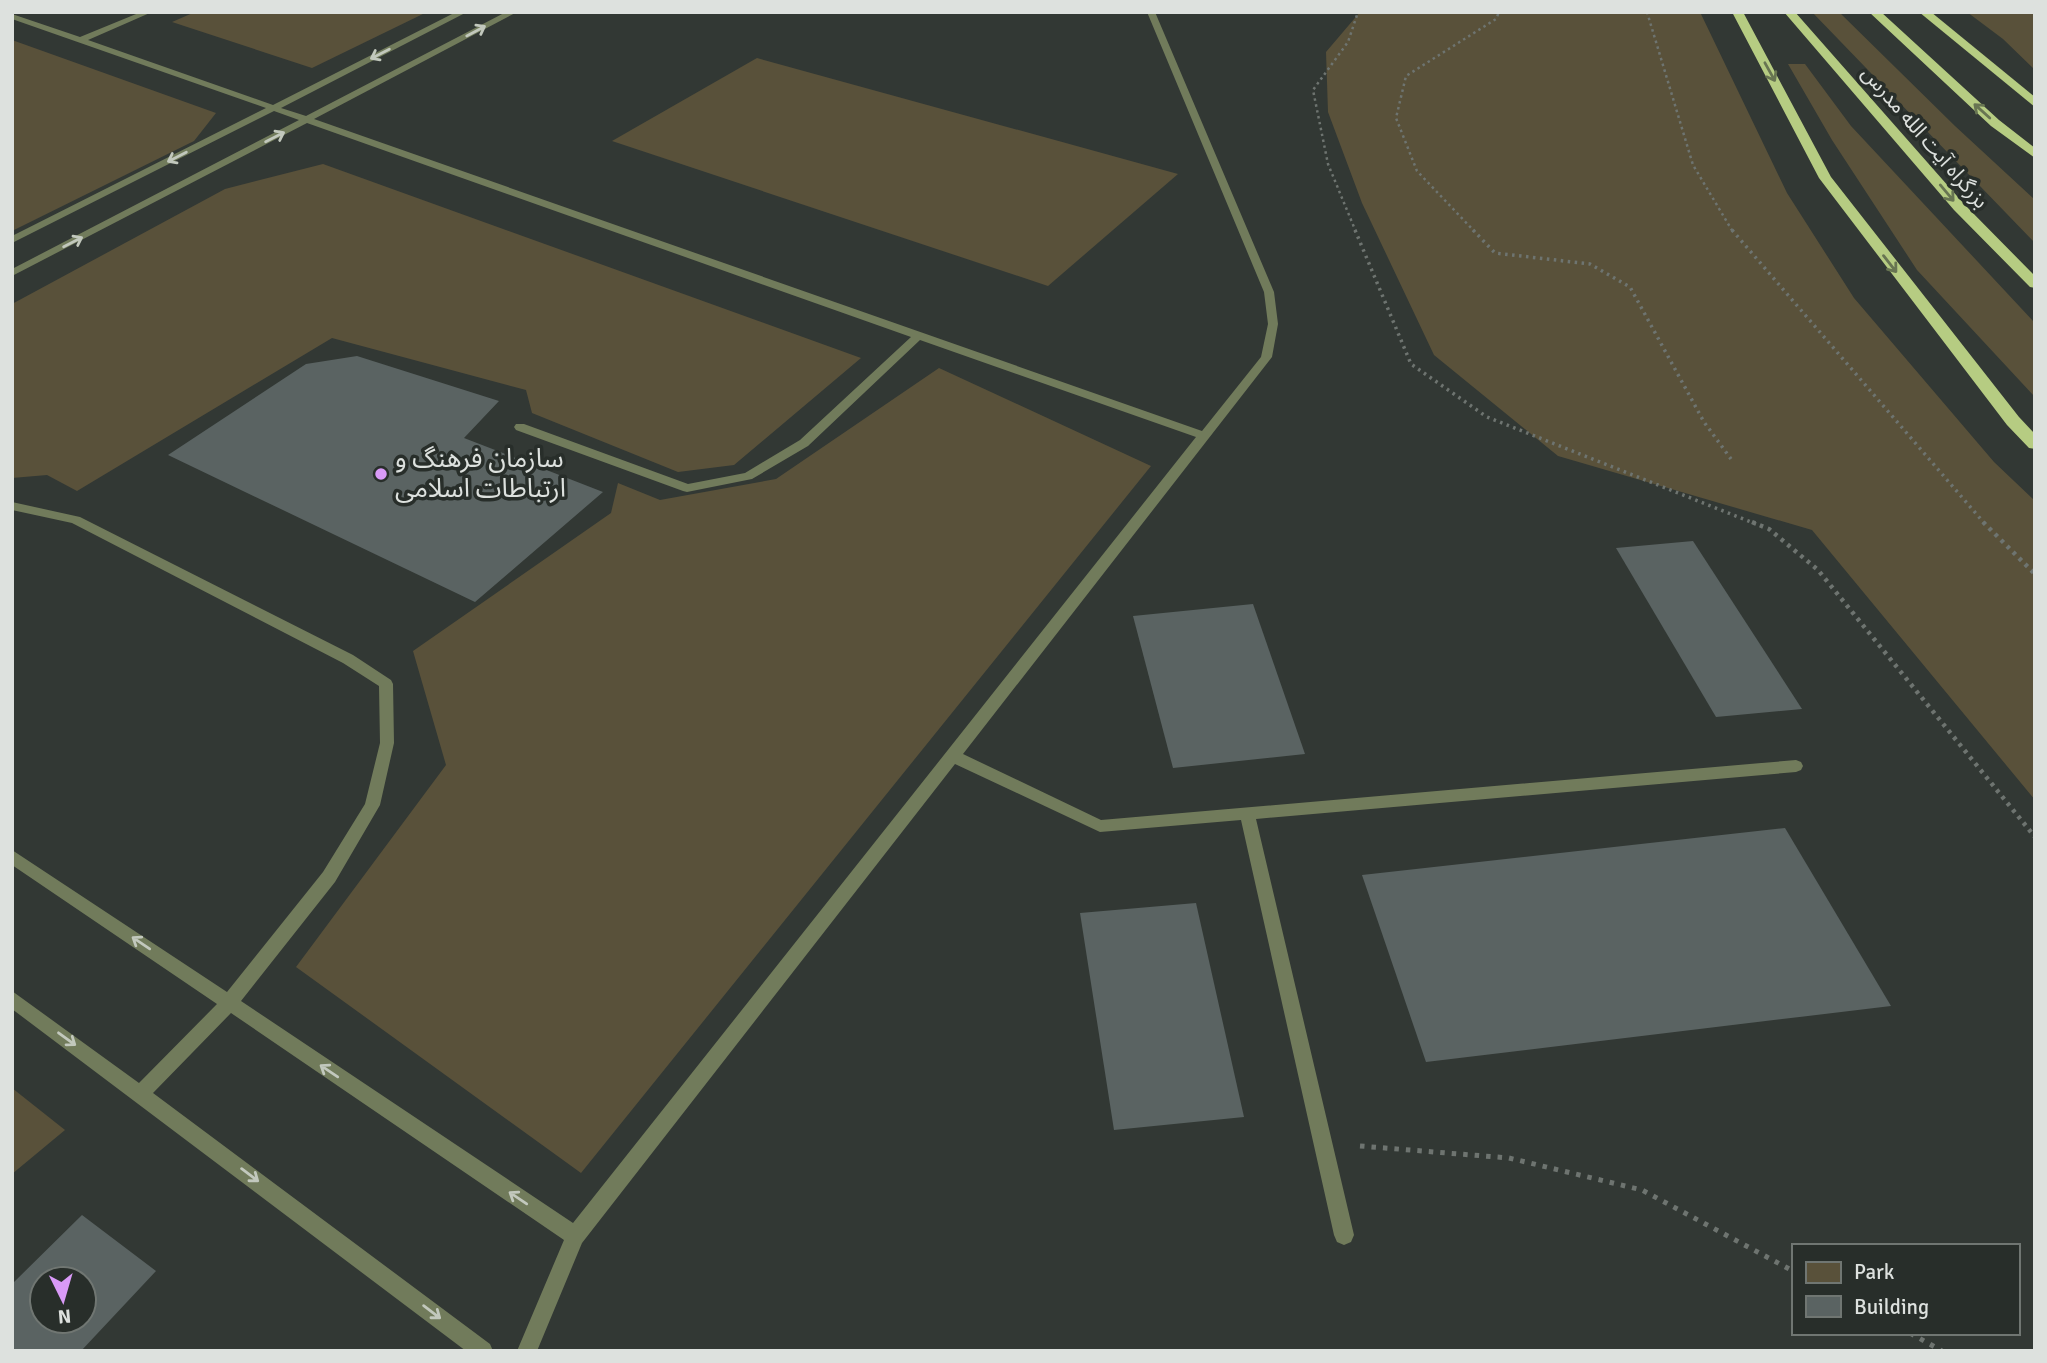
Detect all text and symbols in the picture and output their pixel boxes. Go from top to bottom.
one-way arrow [465,24,486,38]
one-way arrow [370,48,391,62]
street label: بزرگراه آیت الله مدرس [1856,60,1994,214]
one-way arrow [1764,61,1777,82]
one-way arrow [1973,103,1991,119]
one-way arrow [264,130,284,144]
one-way arrow [167,150,188,164]
one-way arrow [1939,183,1955,201]
one-way arrow [62,235,83,248]
one-way arrow [1883,255,1898,273]
place label: سازمان فرهنگ و ارتباطات اسلامی [395,443,566,505]
marker: سازمان فرهنگ و ارتباطات اسلامی [373,466,389,482]
one-way arrow [132,936,151,951]
one-way arrow [57,1032,76,1047]
one-way arrow [320,1064,340,1078]
one-way arrow [240,1168,259,1183]
one-way arrow [509,1191,528,1205]
legend [1792,1244,2019,1335]
text: Park [1854,1259,1895,1285]
north arrow [28,1265,98,1335]
text: Building [1854,1294,1929,1320]
text: N [57,1303,72,1328]
one-way arrow [422,1304,441,1319]

